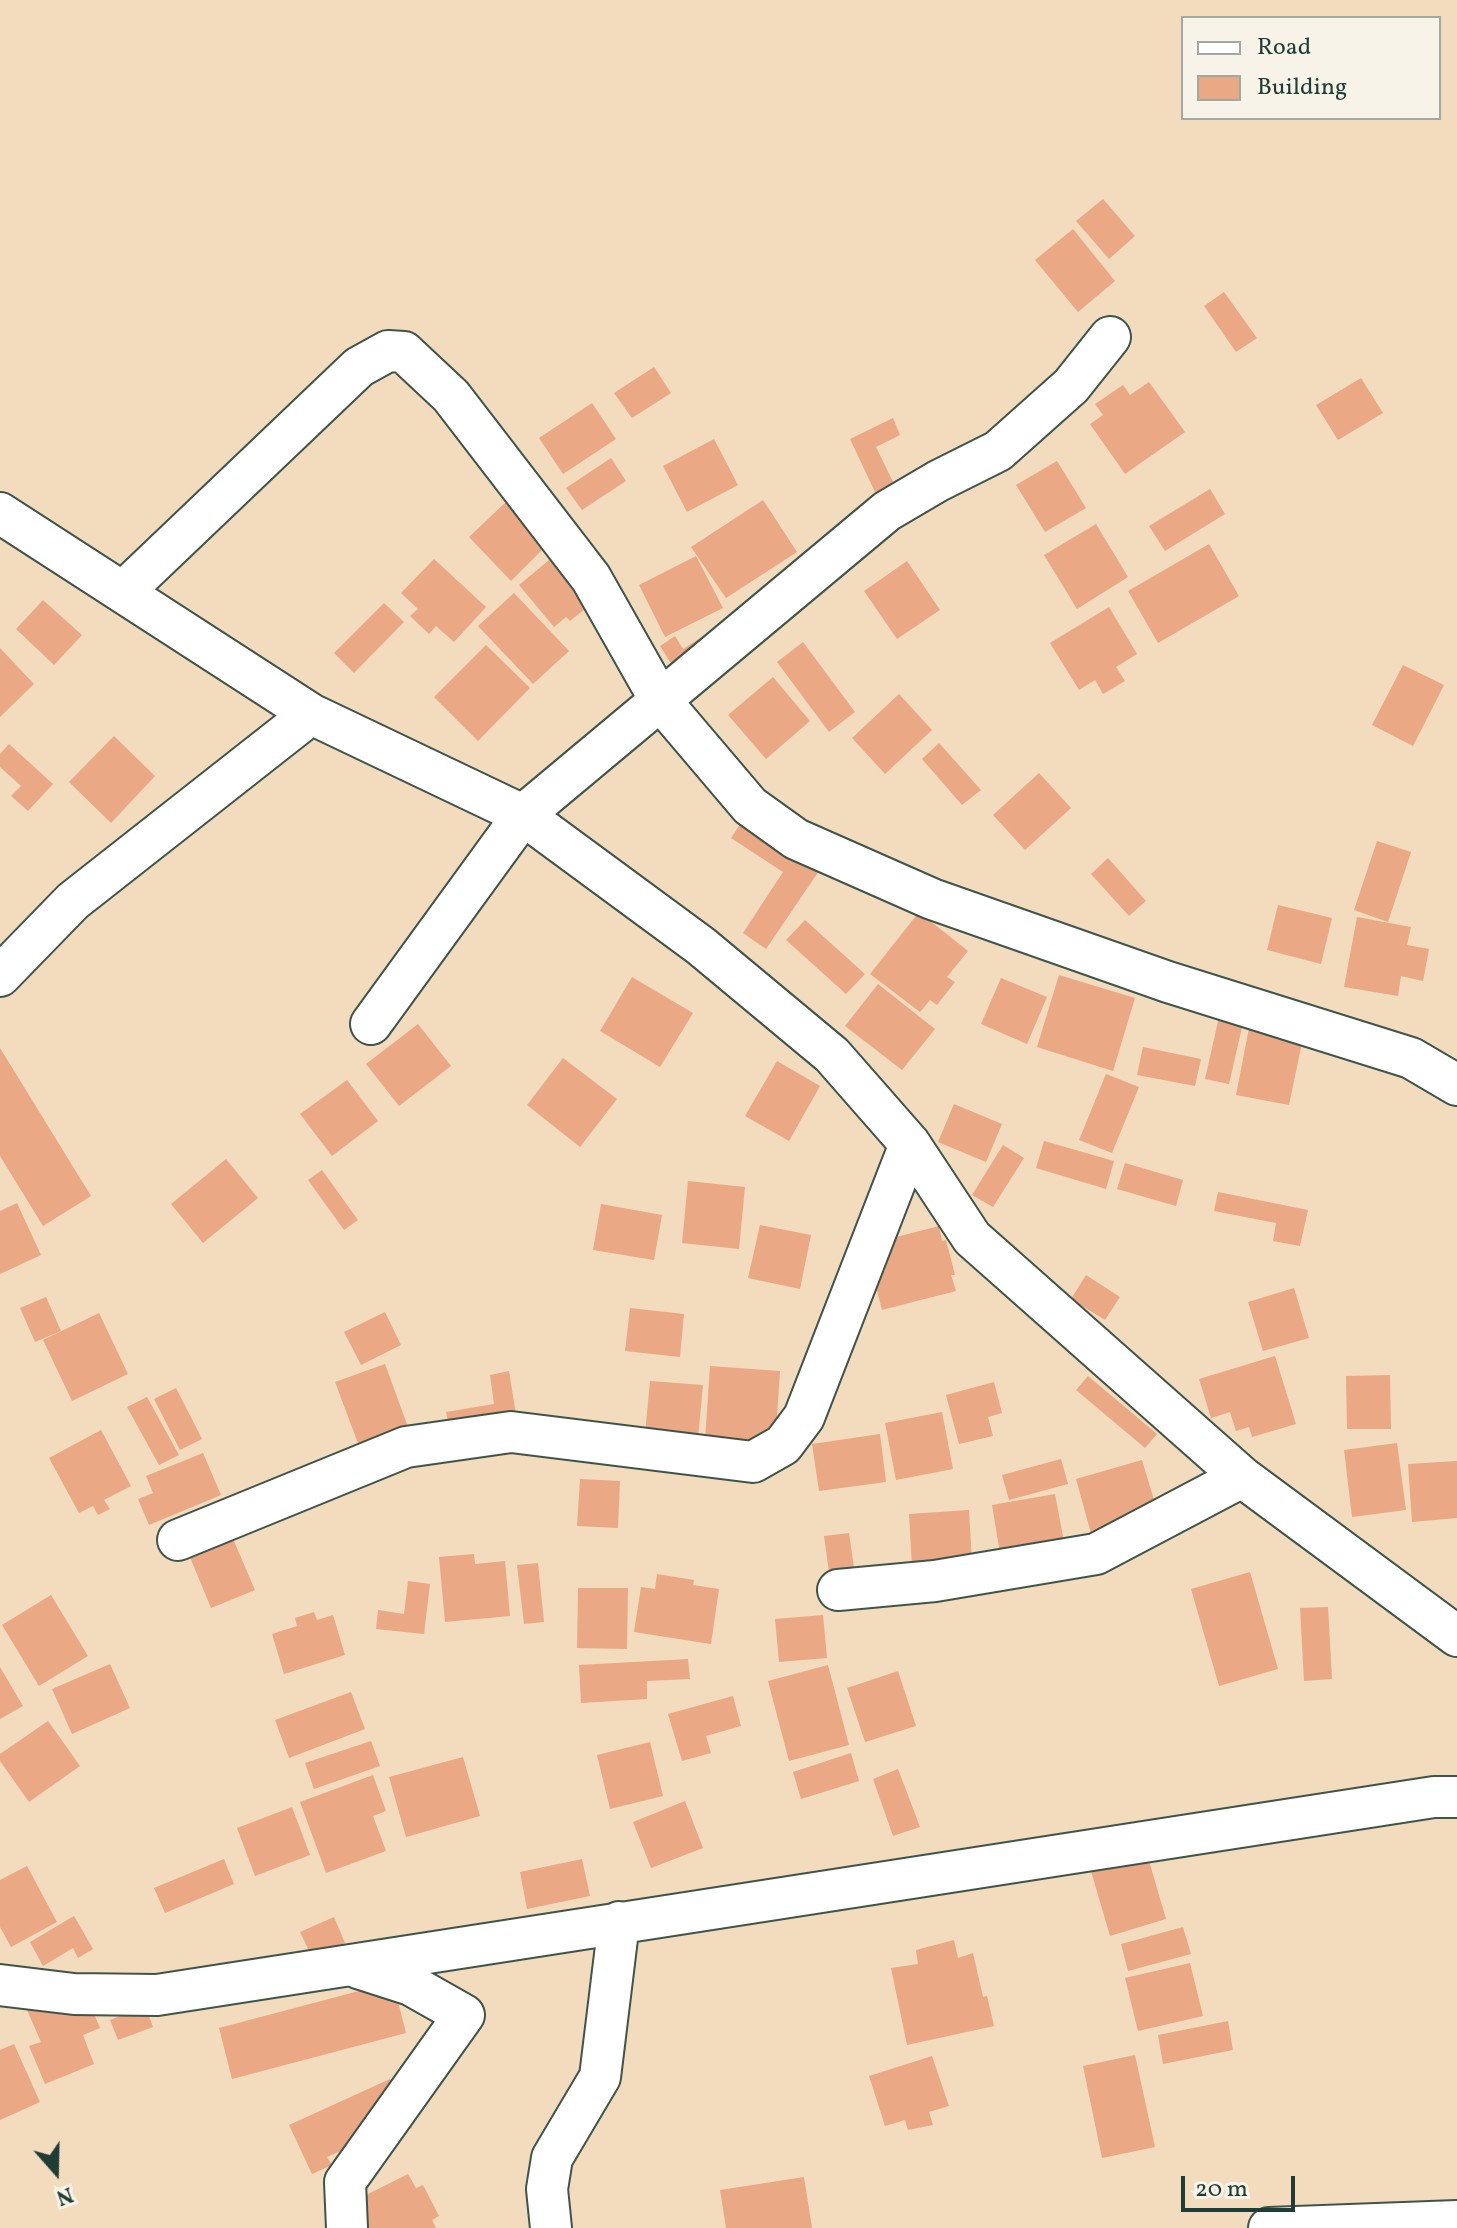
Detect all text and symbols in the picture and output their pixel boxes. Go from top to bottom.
legend [1181,16,1441,120]
text: Road [1257,31,1311,65]
text: Building [1257,71,1347,105]
north arrow [16,2132,96,2212]
scale bar [1185,2160,1299,2210]
text: 20 m [1195,2173,1248,2207]
text: N [52,2178,77,2212]

